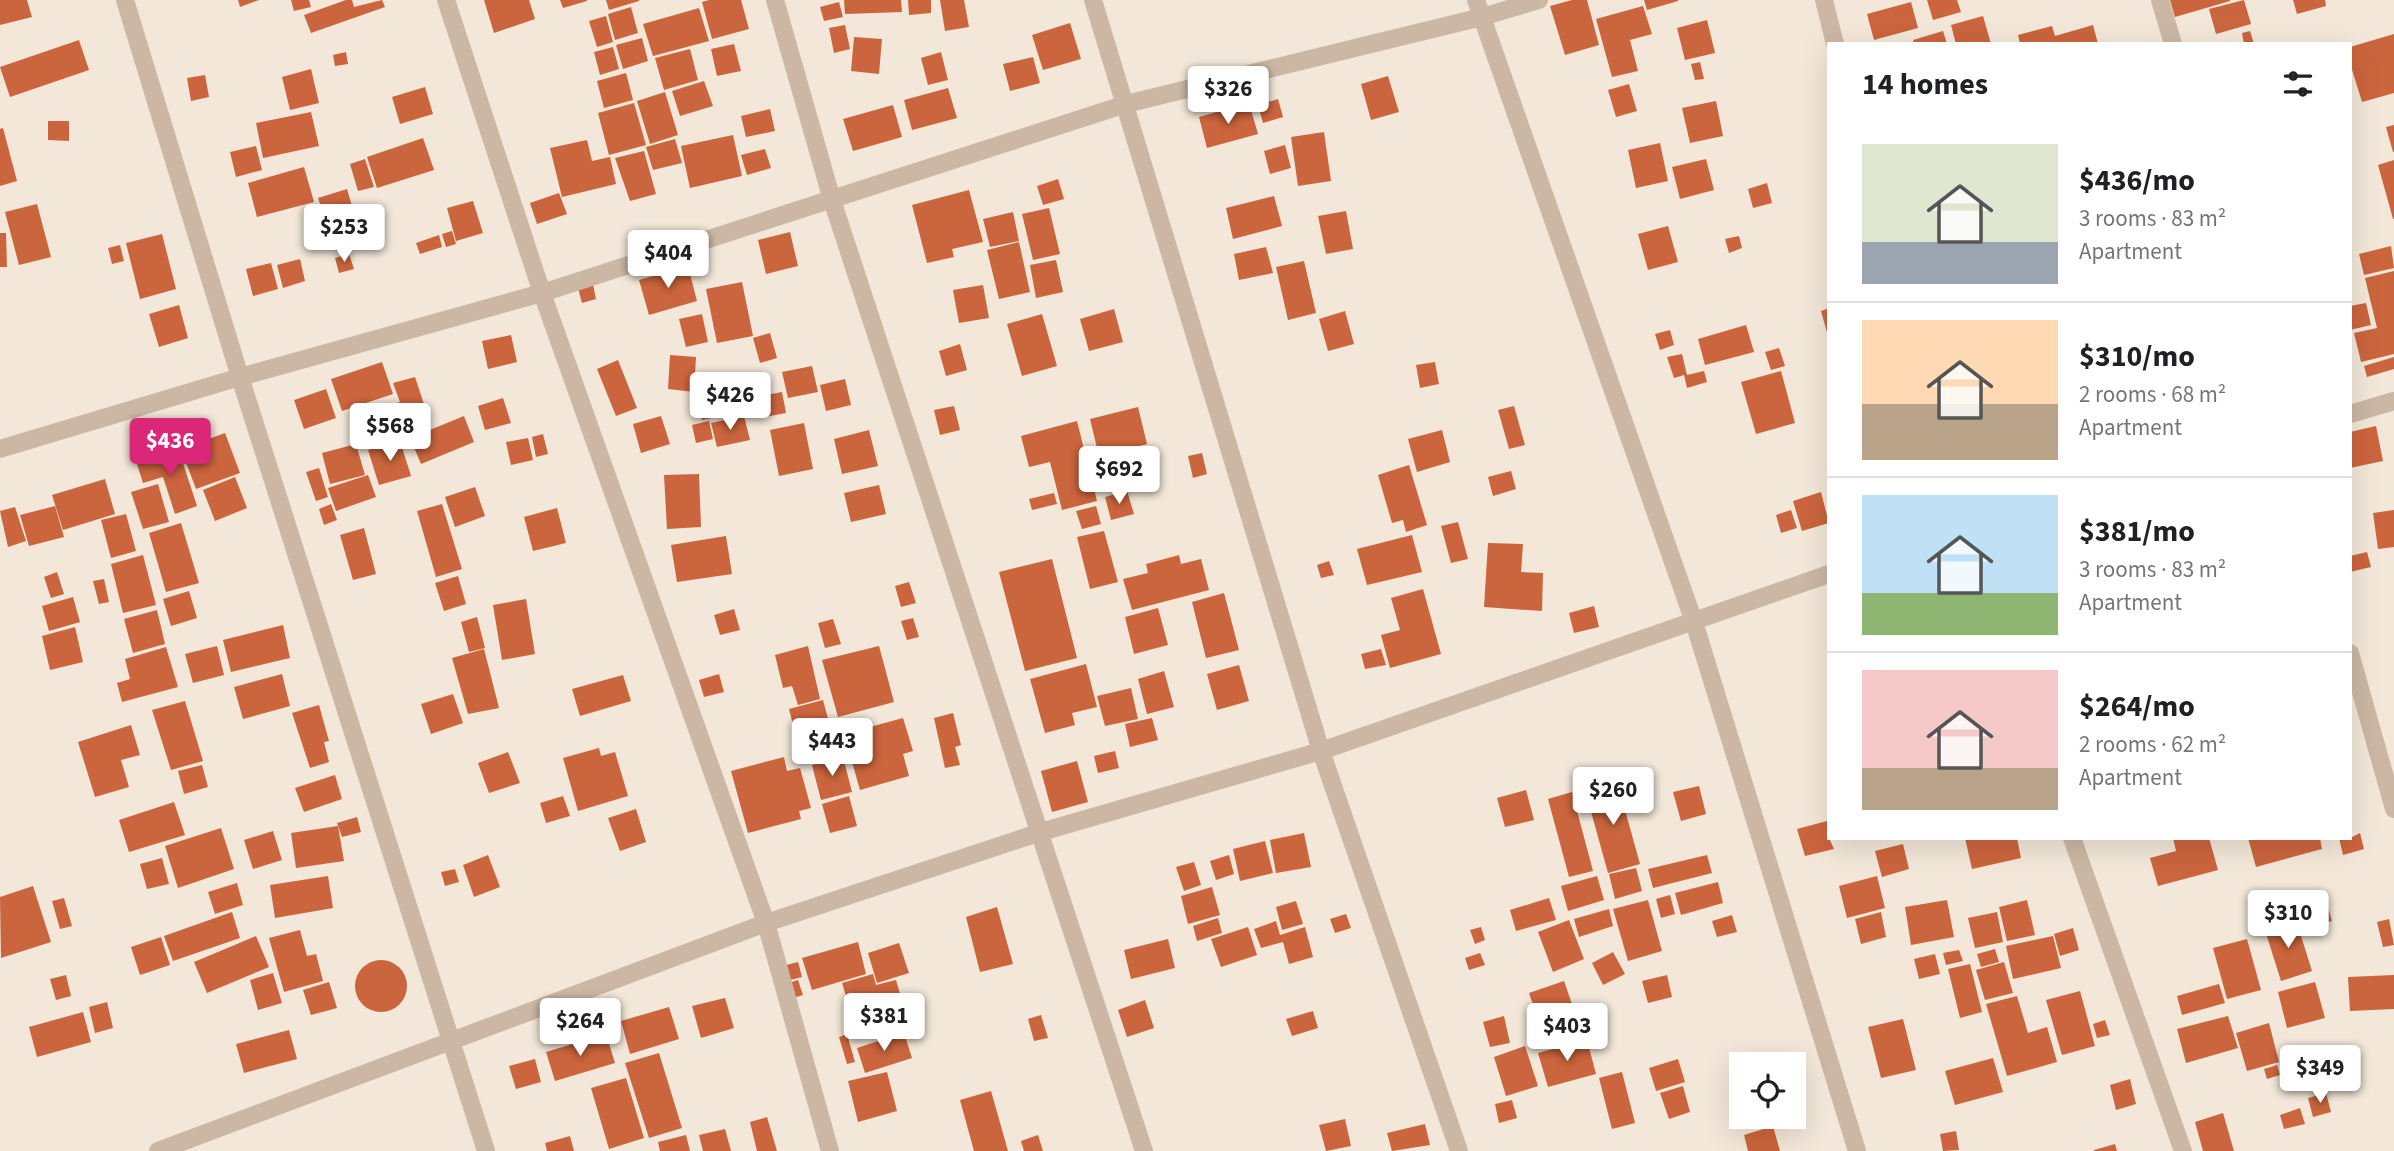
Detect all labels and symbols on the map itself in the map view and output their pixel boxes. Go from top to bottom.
pin: $326 [1187,66,1269,126]
pin: $253 [303,204,385,264]
pin: $404 [627,230,709,290]
pin: $426 [689,372,771,432]
pin: $568 [349,404,431,463]
pin: $436 [129,419,211,478]
pin: $692 [1078,447,1160,506]
pin: $443 [791,718,873,778]
pin: $260 [1572,768,1654,827]
pin: $310 [2247,890,2329,950]
pin: $381 [843,993,925,1053]
pin: $264 [539,998,621,1058]
pin: $403 [1526,1004,1608,1063]
pin: $349 [2279,1046,2361,1105]

